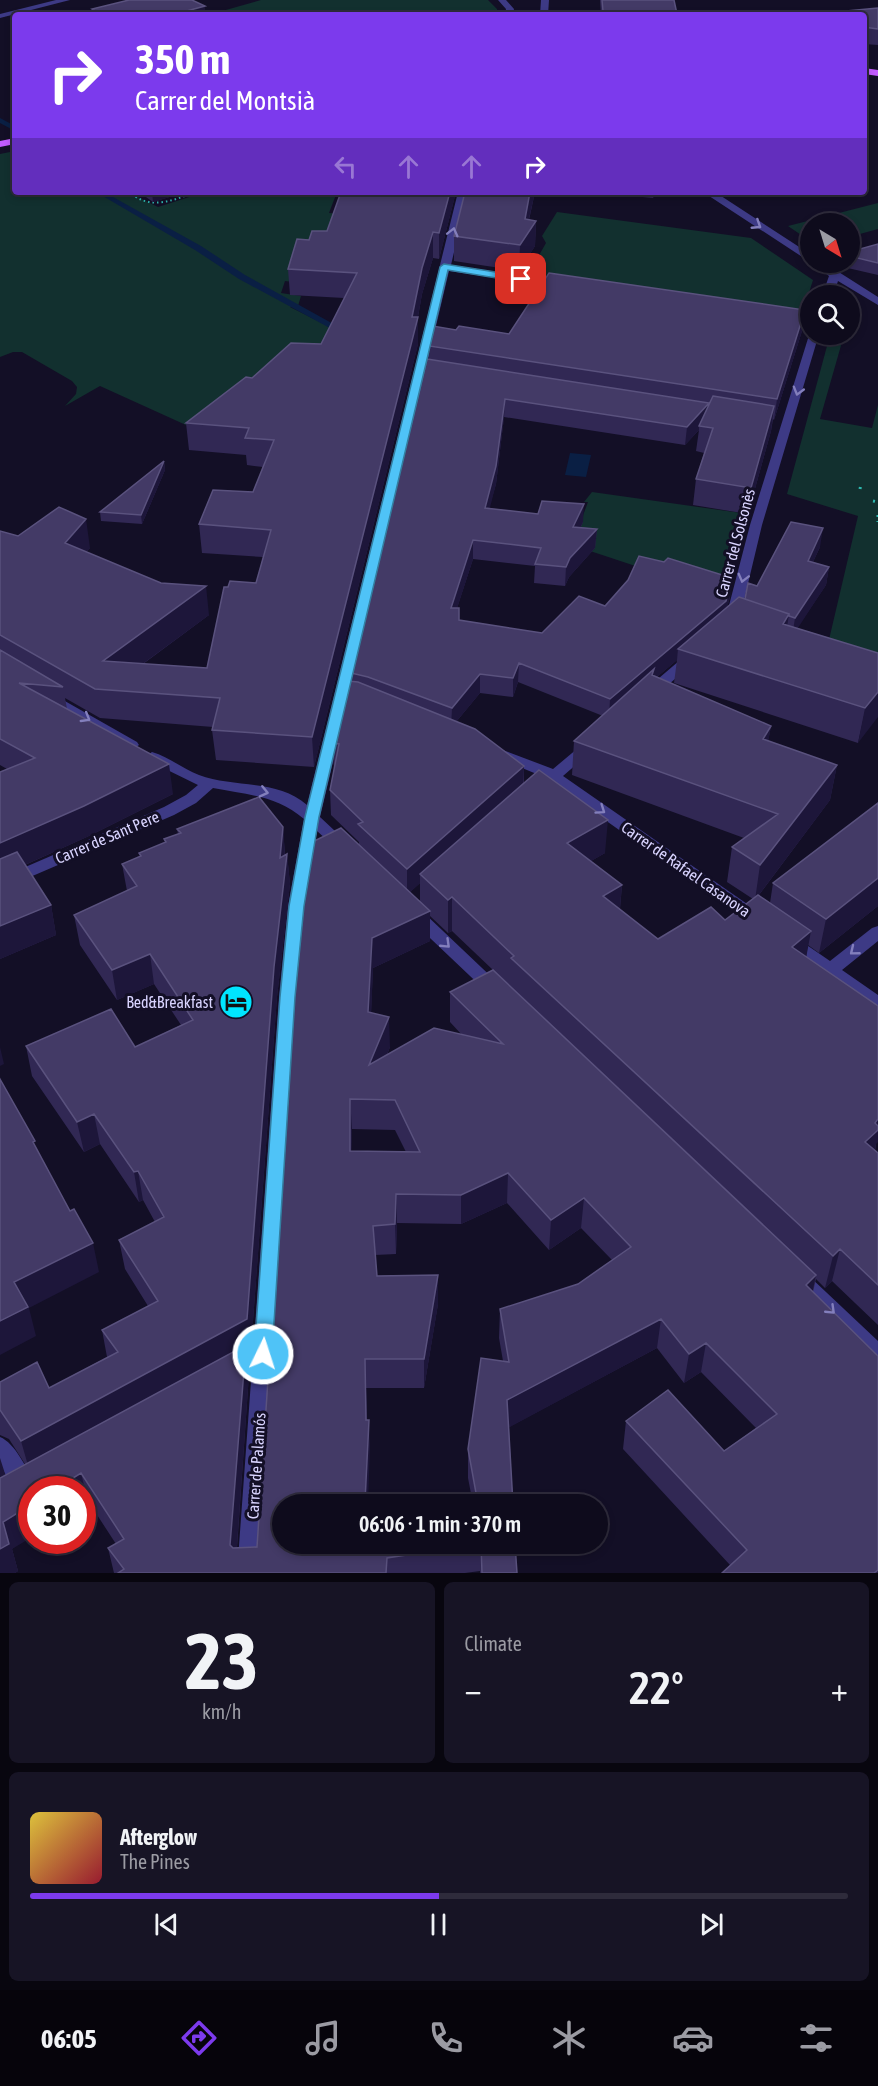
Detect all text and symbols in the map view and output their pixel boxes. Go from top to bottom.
text: 350 m [135,35,230,83]
icon: right [36,36,114,114]
text: Carrer del Montsià [135,85,315,116]
icon: left [329,150,362,183]
icon: ahead [392,150,425,183]
icon: ahead [455,150,488,183]
icon: right [518,150,551,183]
north arrow [800,213,860,273]
map controls [800,213,860,345]
one-way arrow [751,217,761,229]
one-way arrow [445,228,458,238]
pin [495,253,546,304]
icon: arrive [504,262,537,295]
button: search [800,285,860,345]
one-way arrow [793,385,805,396]
street label: Carrer del Solsonès [712,486,758,599]
one-way arrow [737,573,750,583]
one-way arrow [80,711,91,723]
one-way arrow [259,785,269,798]
one-way arrow [594,803,605,814]
street label: Carrer de Sant Pere [52,807,162,867]
street label: Carrer de Rafael Casanova [618,818,754,920]
one-way arrow [440,937,450,948]
one-way arrow [850,944,861,955]
hotel icon: Bed&Breakfast [218,984,254,1020]
place label: Bed&Breakfast [126,993,213,1011]
one-way arrow [824,1302,835,1313]
position arrow [231,1322,295,1386]
street label: Carrer de Palamós [243,1412,269,1520]
speed limit sign: 30 [18,1476,96,1554]
text: 06:06 · 1 min · 370 m [359,1511,521,1537]
text: 23 [185,1616,258,1706]
text: Climate [465,1632,522,1655]
text: 22° [629,1662,684,1714]
text: − [465,1670,482,1708]
text: + [831,1670,848,1708]
text: km/h [202,1700,242,1723]
text: Afterglow [120,1824,197,1850]
text: The Pines [120,1850,190,1873]
icon: previous [150,1908,183,1941]
icon: pause [422,1908,455,1941]
icon: next [695,1908,728,1941]
icon: directions [178,2017,220,2059]
icon: music [302,2017,344,2059]
icon: phone [425,2017,467,2059]
icon: climate [548,2017,590,2059]
icon: car [672,2017,714,2059]
icon: filters [795,2017,837,2059]
text: 06:05 [41,2023,97,2054]

